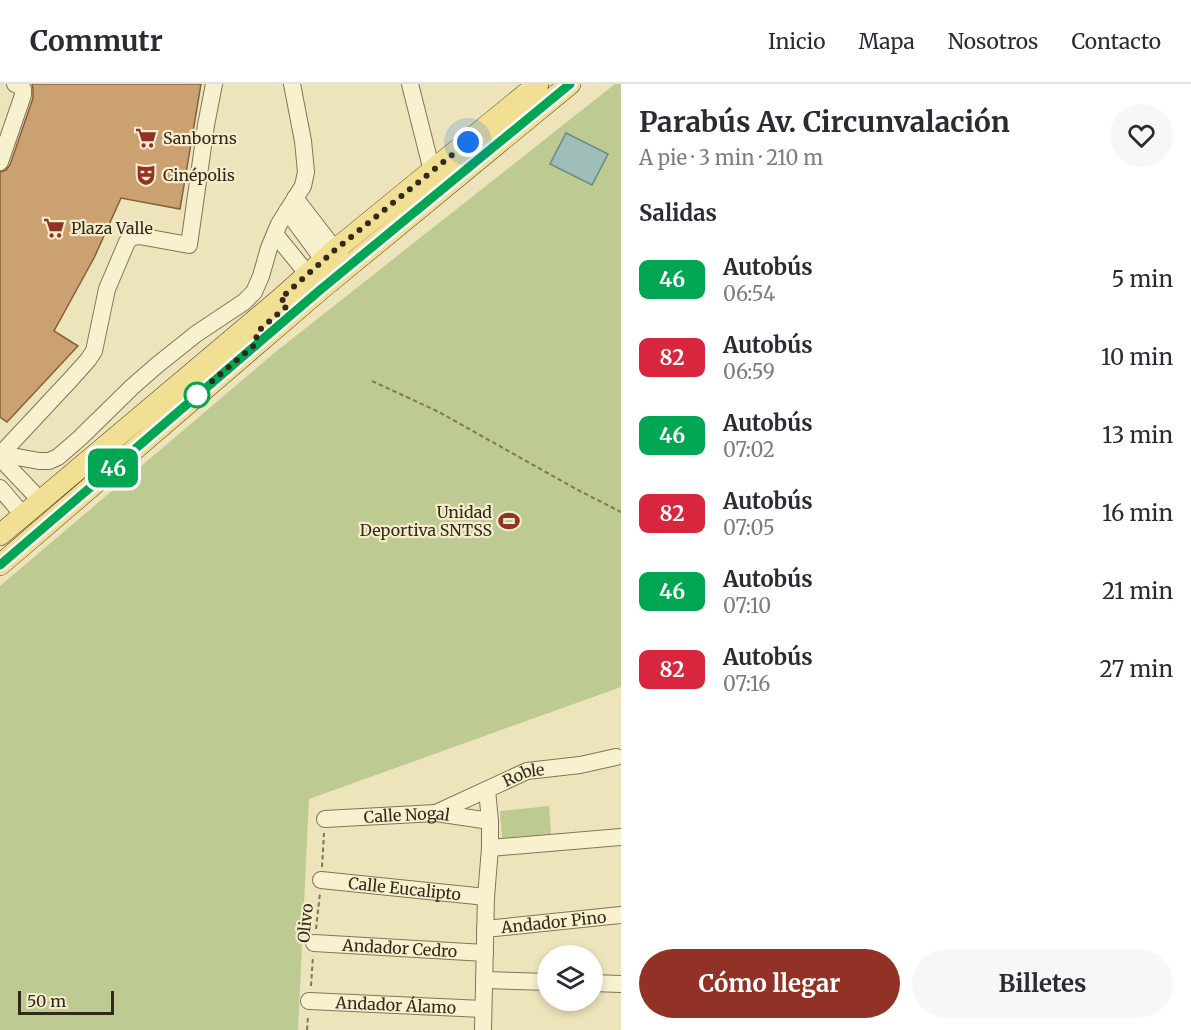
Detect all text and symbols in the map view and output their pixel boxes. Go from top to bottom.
text: Commutr [30,23,163,59]
text: Inicio [768,28,826,55]
text: Mapa [859,28,915,55]
text: Nosotros [948,28,1038,55]
text: Contacto [1071,28,1161,55]
text: Parabús Av. Circunvalación [639,104,1010,140]
button: heart [1110,104,1173,167]
supermarket icon: Sanborns [134,126,158,150]
your location [453,127,483,157]
place label: Sanborns [163,128,237,148]
text: A pie · 3 min · 210 m [639,145,823,170]
theatre icon: Cinépolis [134,163,158,187]
place label: Cinépolis [163,165,235,185]
text: Salidas [639,199,717,227]
supermarket icon: Plaza Valle [42,216,66,240]
place label: Plaza Valle [71,218,153,238]
text: Autobús [723,253,813,281]
text: 5 min [1111,265,1173,293]
text: 46 [659,266,685,293]
text: 06:54 [723,281,775,306]
text: Autobús [723,331,813,359]
text: 10 min [1101,343,1173,371]
text: 82 [660,344,684,371]
text: 06:59 [723,359,775,384]
unlabelled marker [184,382,210,408]
text: Autobús [723,409,813,437]
text: 13 min [1102,421,1173,449]
text: 46 [659,422,685,449]
text: 07:02 [723,437,775,462]
line badge: 46 [86,448,140,488]
text: 46 [100,455,126,482]
text: Autobús [723,487,813,515]
text: 16 min [1102,499,1173,527]
text: 82 [660,500,684,527]
place label: Unidad Deportiva SNTSS [360,502,492,540]
sports icon: Unidad Deportiva SNTSS [497,509,521,533]
text: 07:05 [723,515,775,540]
text: Autobús [723,565,813,593]
text: 21 min [1102,577,1173,605]
text: 46 [659,578,685,605]
text: 07:10 [723,593,771,618]
text: Autobús [723,643,813,671]
text: 27 min [1099,655,1173,683]
text: 82 [660,656,684,683]
text: 07:16 [723,671,770,696]
street label: Roble [499,759,545,791]
street label: Calle Nogal [363,803,451,827]
street label: Calle Eucalipto [347,873,462,904]
street label: Olivo [293,902,317,944]
street label: Andador Pino [499,907,607,937]
street label: Andador Cedro [341,935,458,961]
map controls [537,945,603,1011]
button: layers [537,945,603,1011]
button: Cómo llegar [639,949,900,1018]
button: Billetes [912,949,1173,1018]
scale bar [18,988,114,1016]
text: 50 m [27,991,66,1011]
street label: Andador Álamo [334,992,457,1018]

